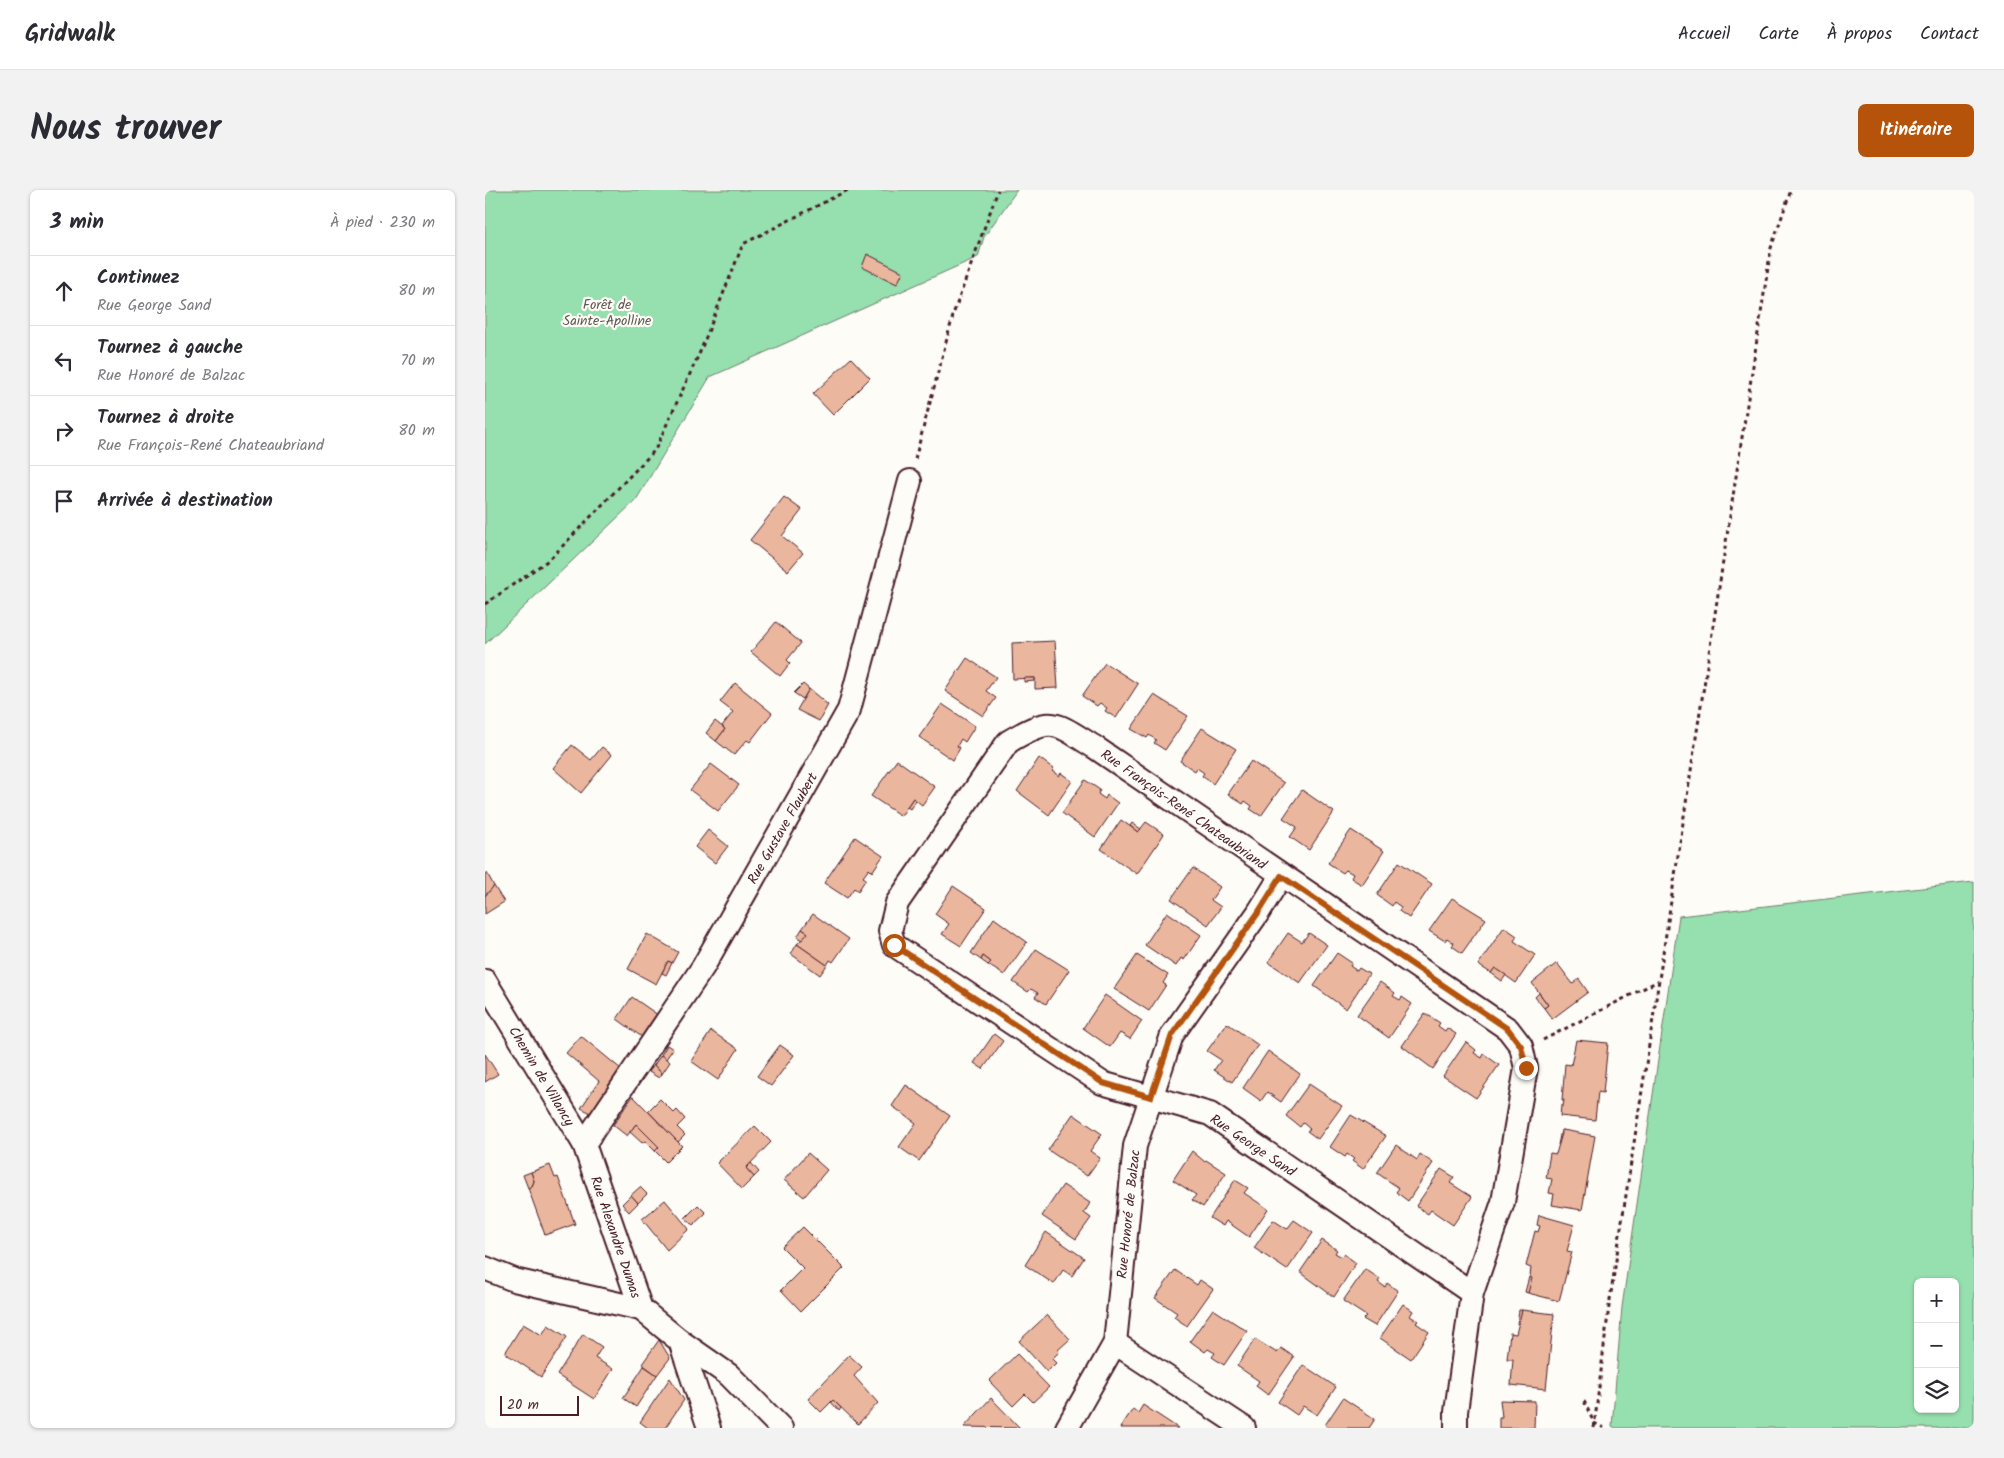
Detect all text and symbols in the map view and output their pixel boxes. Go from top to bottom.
text: Gridwalk [25,15,115,54]
text: Accueil [1678,20,1731,49]
text: Carte [1759,20,1799,49]
text: À propos [1827,20,1892,49]
text: Contact [1920,20,1979,49]
text: Nous trouver [30,102,221,158]
button: Itinéraire [1858,104,1974,157]
text: 3 min [50,206,104,239]
text: À pied · 230 m [330,210,435,235]
text: Continuez [97,263,180,293]
icon: ahead [50,277,78,305]
text: 80 m [398,278,435,303]
text: Rue George Sand [97,293,211,318]
park label: Forêt de Sainte-Apolline [563,294,652,332]
text: Tournez à gauche [97,333,243,363]
icon: left [50,347,78,375]
text: 70 m [400,348,435,373]
text: Rue Honoré de Balzac [97,363,245,388]
text: Tournez à droite [97,403,234,433]
icon: right [50,417,78,445]
text: 80 m [398,418,435,443]
text: Rue François-René Chateaubriand [97,433,324,458]
text: Arrivée à destination [97,486,273,516]
icon: arrive [50,487,78,515]
street label: Rue François-René Chateaubriand [1096,744,1272,876]
street label: Rue Gustave Flaubert [742,768,824,888]
route start [883,934,906,957]
street label: Chemin de Villancy [503,1022,580,1131]
route end [1515,1057,1538,1080]
street label: Rue George Sand [1205,1109,1301,1183]
street label: Rue Honoré de Balzac [1111,1149,1147,1280]
street label: Rue Alexandre Dumas [584,1173,646,1301]
map controls [1914,1278,1959,1413]
button: + [1914,1278,1959,1323]
button: − [1914,1323,1959,1368]
button: layers [1914,1368,1959,1413]
scale bar [500,1393,579,1416]
text: 20 m [507,1394,539,1416]

